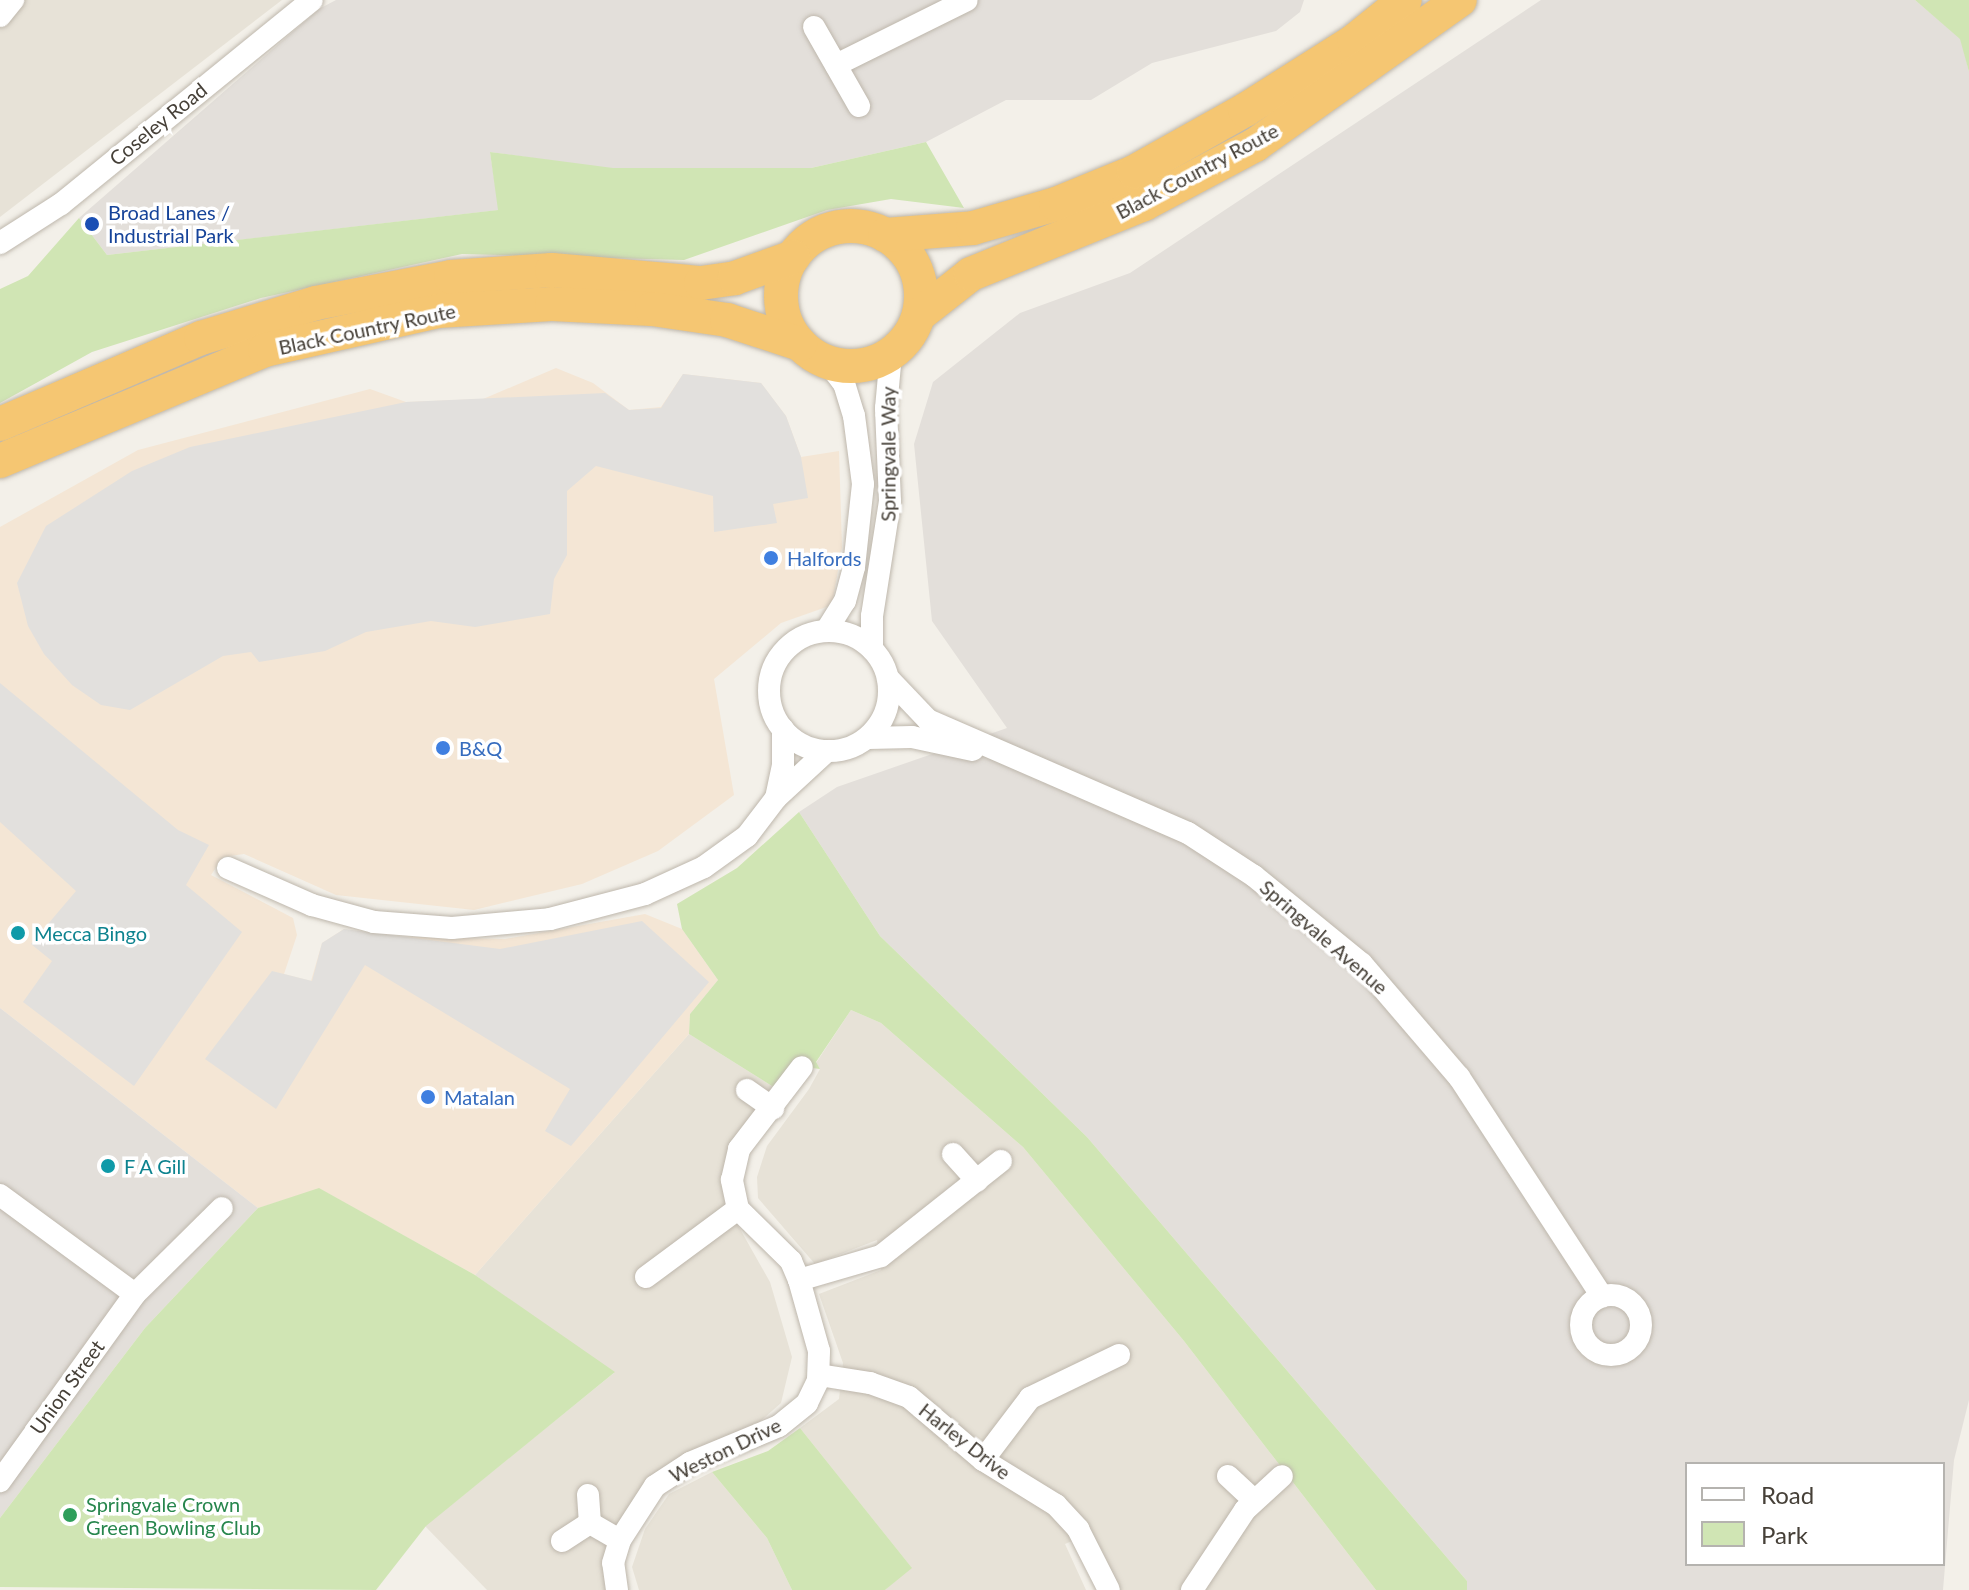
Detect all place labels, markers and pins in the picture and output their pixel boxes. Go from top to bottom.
place label: Broad Lanes / Industrial Park [108,200,234,247]
marker: Broad Lanes / Industrial Park [83,215,101,233]
place label: Halfords [787,546,861,570]
marker: Halfords [762,549,780,567]
place label: B&Q [459,736,502,760]
marker: B&Q [434,739,452,757]
place label: Mecca Bingo [34,921,147,945]
marker: Mecca Bingo [9,924,27,942]
place label: Matalan [444,1085,515,1109]
marker: Matalan [419,1088,437,1106]
place label: F A Gill [124,1154,188,1178]
marker: F A Gill [99,1157,117,1175]
place label: Springvale Crown Green Bowling Club [86,1492,261,1539]
marker: Springvale Crown Green Bowling Club [61,1506,79,1524]

